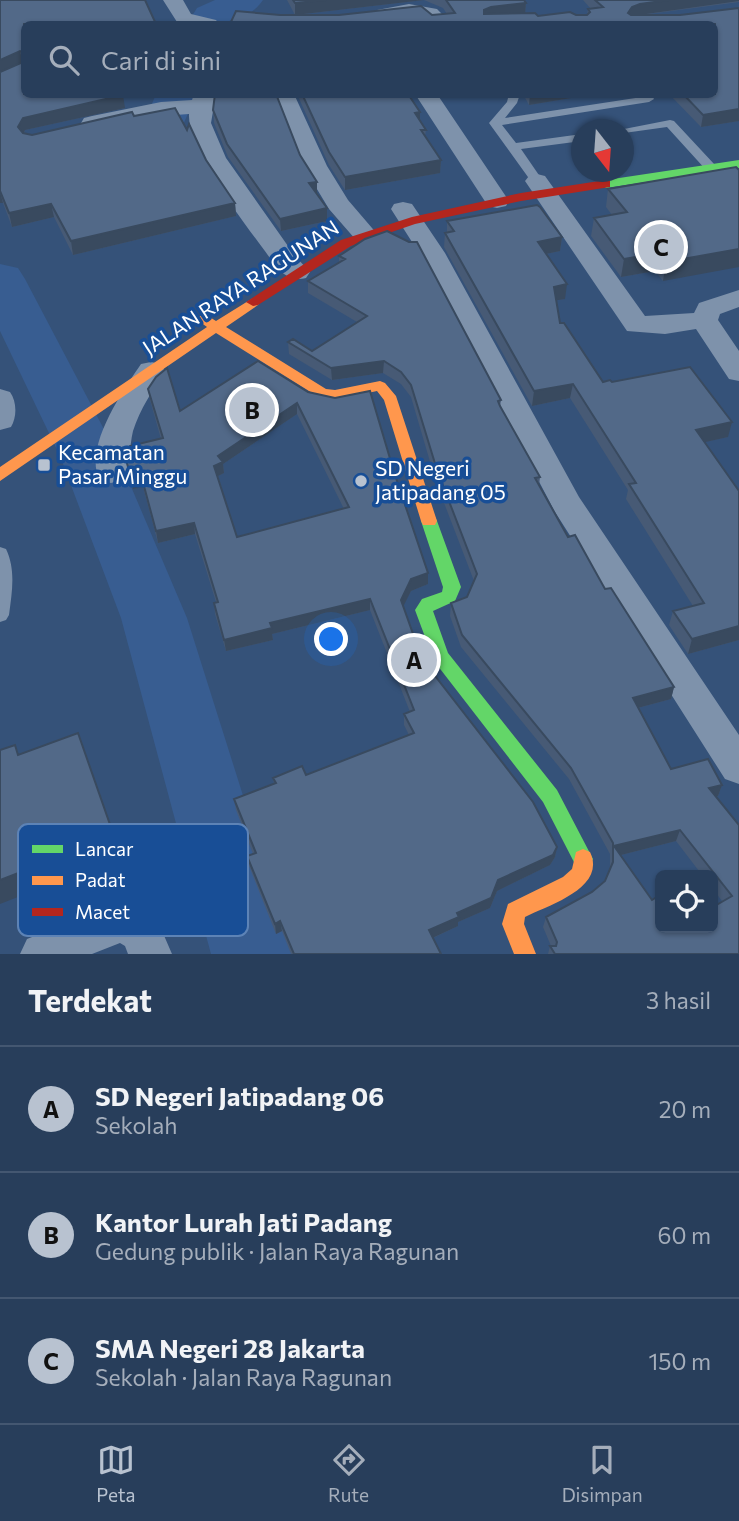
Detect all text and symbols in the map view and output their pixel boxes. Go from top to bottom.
search box [21,21,718,98]
icon: search [45,41,83,79]
text: Cari di sini [101,44,221,75]
north arrow [571,119,634,182]
street label: JALAN RAYA RAGUNAN [137,214,343,360]
pin: C [638,221,684,273]
pin: B [229,384,275,436]
place label: Kecamatan Pasar Minggu [58,439,187,488]
place label: SD Negeri Jatipadang 05 [375,455,506,504]
marker: Kecamatan Pasar Minggu [36,457,52,473]
marker: SD Negeri Jatipadang 05 [353,473,369,489]
your location [314,622,348,656]
pin: A [391,634,437,686]
legend [18,824,248,936]
text: Lancar [75,837,134,860]
text: Padat [75,868,126,891]
map controls [655,870,718,933]
button: locate [655,870,718,933]
text: Macet [75,900,130,923]
text: Terdekat [28,981,152,1018]
text: 3 hasil [646,986,711,1014]
text: SD Negeri Jatipadang 06 [95,1080,384,1111]
text: A [43,1095,59,1123]
text: 20 m [659,1095,711,1123]
text: Sekolah [95,1111,177,1139]
text: Kantor Lurah Jati Padang [95,1206,392,1237]
text: B [43,1221,59,1249]
text: 60 m [658,1221,711,1249]
text: Gedung publik · Jalan Raya Ragunan [95,1237,459,1265]
text: SMA Negeri 28 Jakarta [95,1332,365,1363]
text: C [43,1347,59,1375]
text: 150 m [648,1347,711,1375]
text: Sekolah · Jalan Raya Ragunan [95,1363,392,1391]
tab: Peta [96,1441,136,1506]
tab: Rute [328,1441,369,1506]
tab: Disimpan [562,1441,643,1506]

